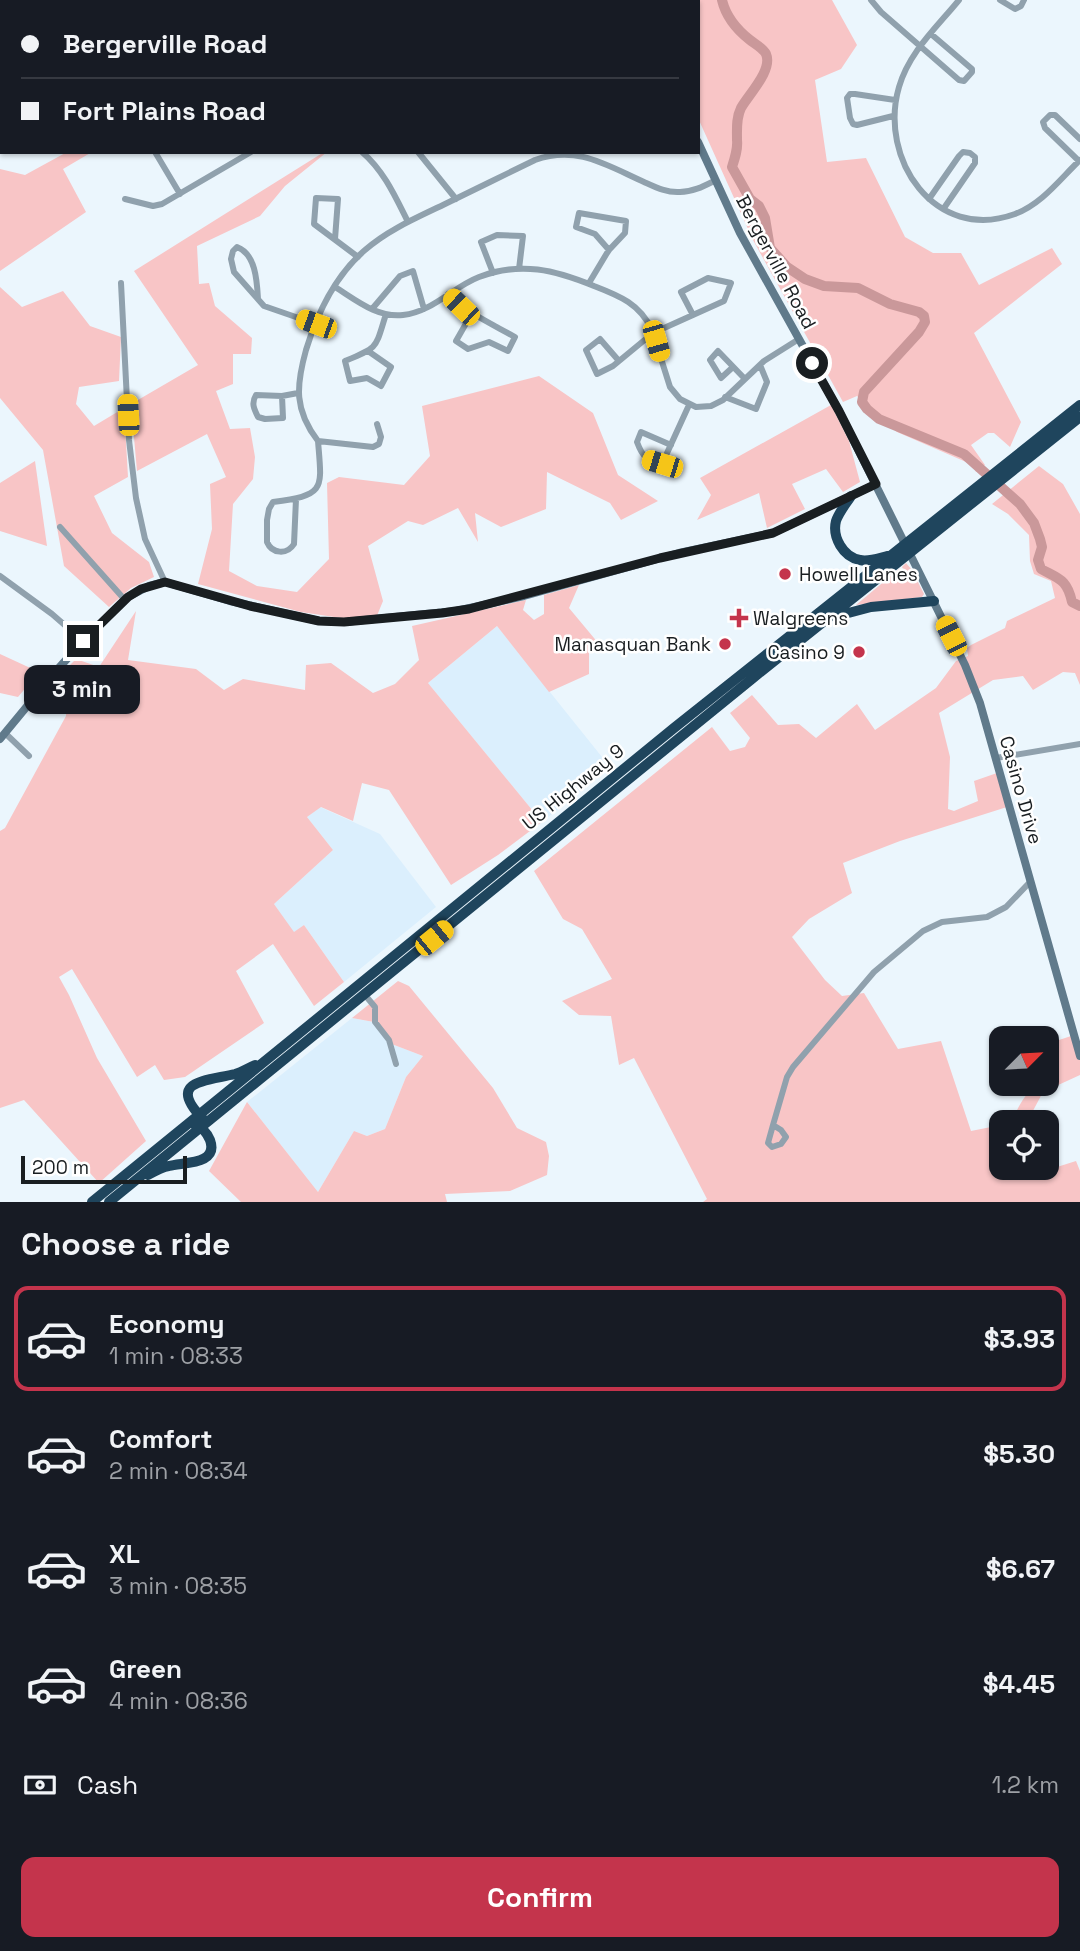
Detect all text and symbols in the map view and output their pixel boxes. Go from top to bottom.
text: Bergerville Road [63,27,267,61]
text: Fort Plains Road [63,94,266,128]
street label: Bergerville Road [730,191,822,333]
car [439,285,484,329]
car [293,307,340,341]
car [641,318,672,364]
route start [796,347,828,379]
car [117,393,140,437]
car [639,448,686,480]
place label: Howell Lanes [799,562,918,587]
marker: Howell Lanes [777,566,793,582]
place label: Walgreens [753,606,848,631]
marker: Walgreens [731,610,747,626]
car [933,613,970,659]
route end [67,625,99,657]
place label: Manasquan Bank [554,632,711,657]
marker: Manasquan Bank [717,636,733,652]
place label: Casino 9 [767,640,845,665]
marker: Casino 9 [851,644,867,660]
callout: 3 min [25,666,141,714]
text: 3 min [52,674,112,704]
street label: Casino Drive [994,733,1048,847]
street label: US Highway 9 [517,738,629,836]
car [412,917,457,959]
north arrow [989,1026,1059,1096]
map controls [989,1026,1059,1180]
button: locate [989,1110,1059,1180]
scale bar [21,1153,187,1185]
text: 200 m [32,1155,89,1180]
text: Choose a ride [21,1224,231,1264]
icon: car [25,1307,88,1370]
text: Economy [109,1307,225,1341]
text: $3.93 [984,1322,1055,1356]
text: 1 min · 08:33 [109,1341,243,1371]
icon: car [25,1422,88,1485]
text: Comfort [109,1422,212,1456]
text: $5.30 [983,1437,1055,1471]
text: 2 min · 08:34 [109,1456,248,1486]
icon: car [25,1537,88,1600]
text: XL [109,1537,140,1571]
text: $6.67 [986,1552,1055,1586]
text: 3 min · 08:35 [109,1571,247,1601]
icon: car [25,1652,88,1715]
text: Green [109,1652,182,1686]
text: $4.45 [983,1667,1055,1701]
text: 4 min · 08:36 [109,1686,248,1716]
icon: cash [21,1766,59,1804]
text: Cash [77,1768,138,1802]
text: 1.2 km [992,1770,1059,1800]
button: Confirm [21,1857,1059,1937]

